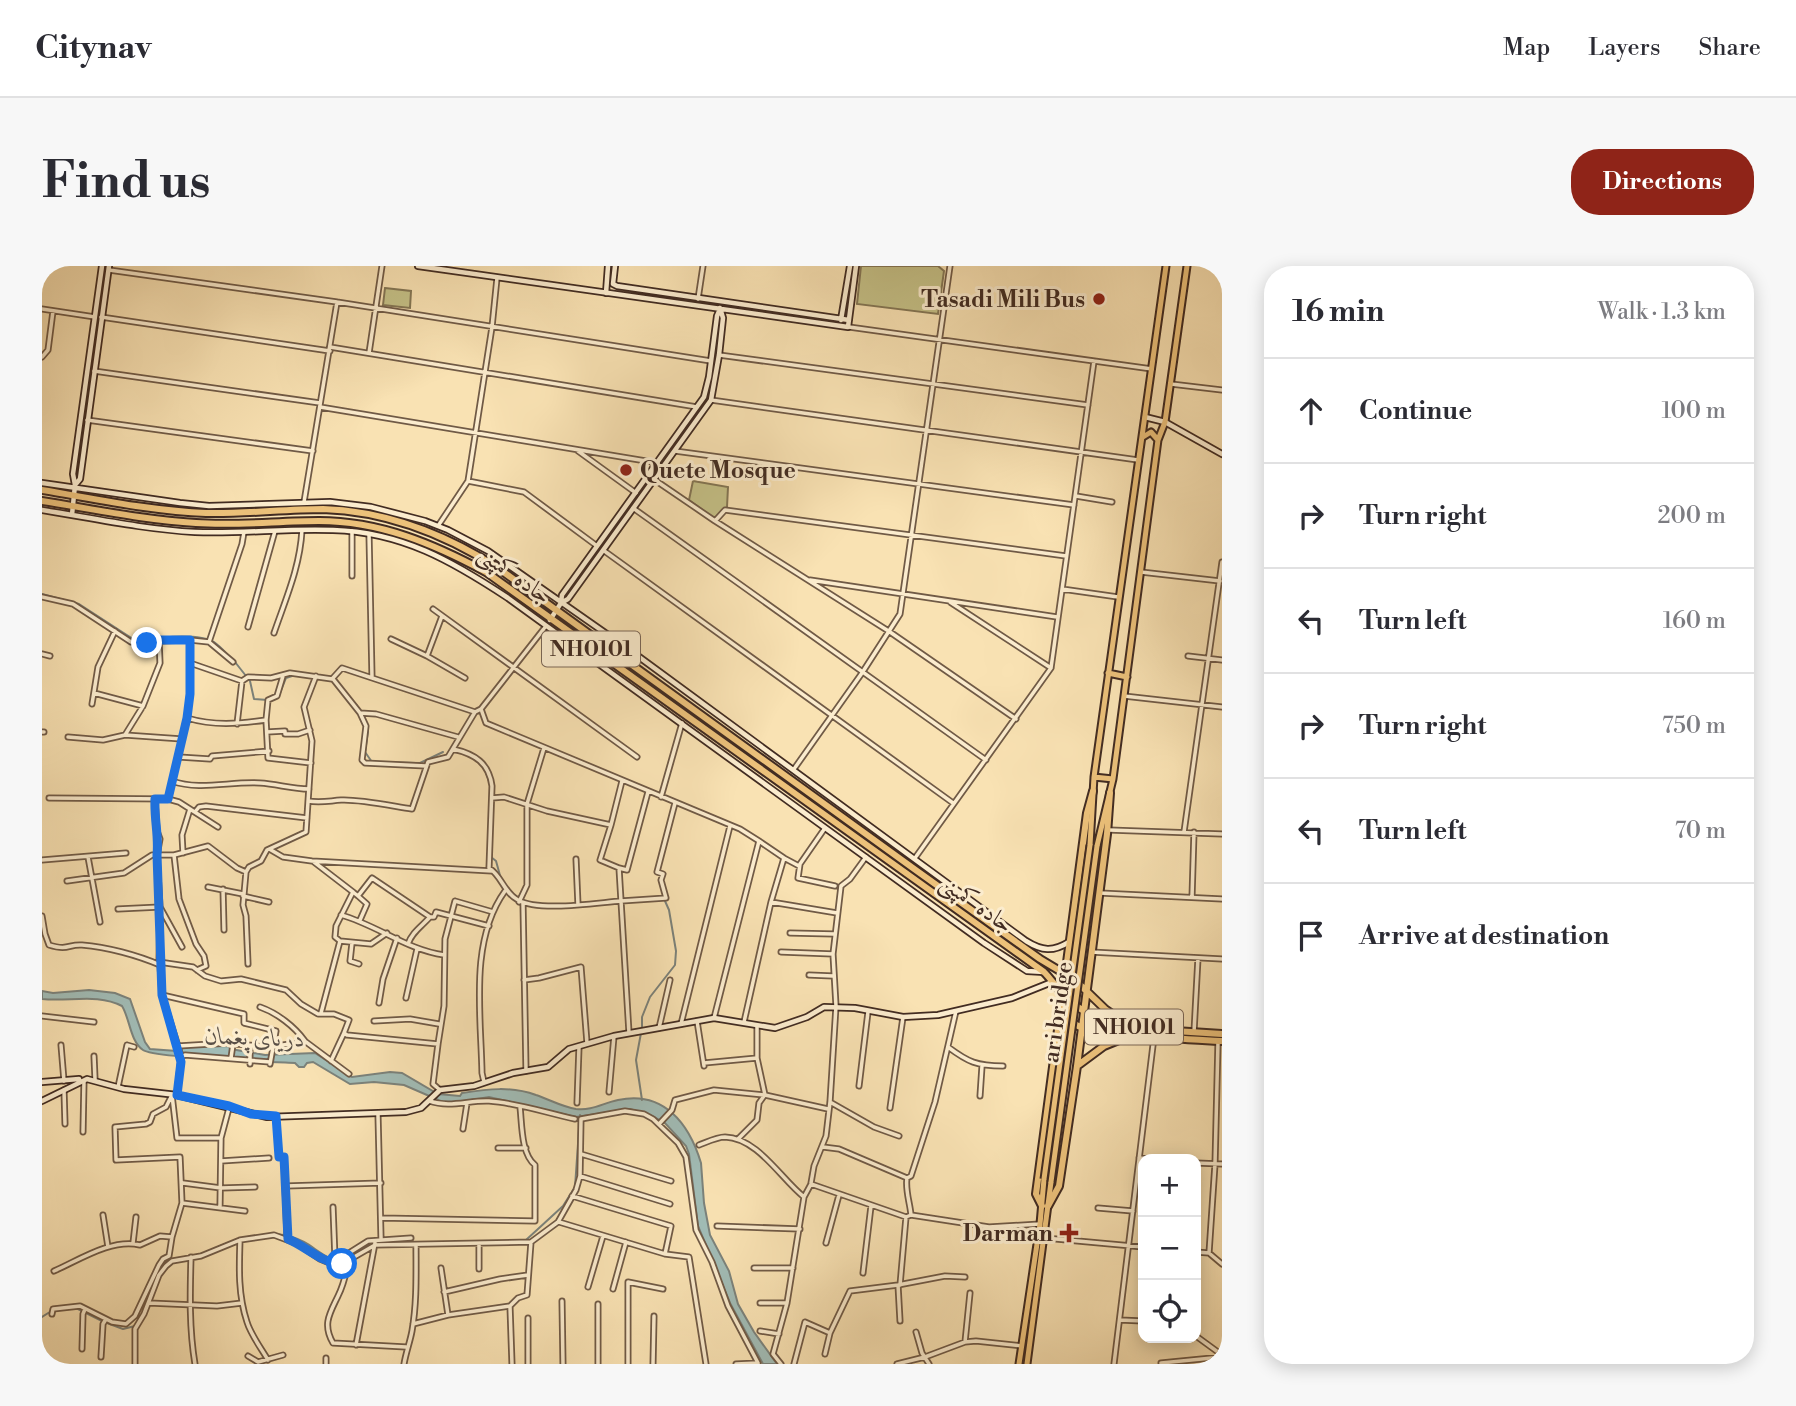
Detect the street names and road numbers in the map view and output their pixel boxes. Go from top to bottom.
street label: جاده کمپنی [472,540,556,611]
road number: NH0101 [542,632,640,666]
street label: جاده کمپنی [934,869,1018,940]
street label: ari bridge [1037,960,1079,1064]
road number: NH0101 [1085,1010,1183,1044]

